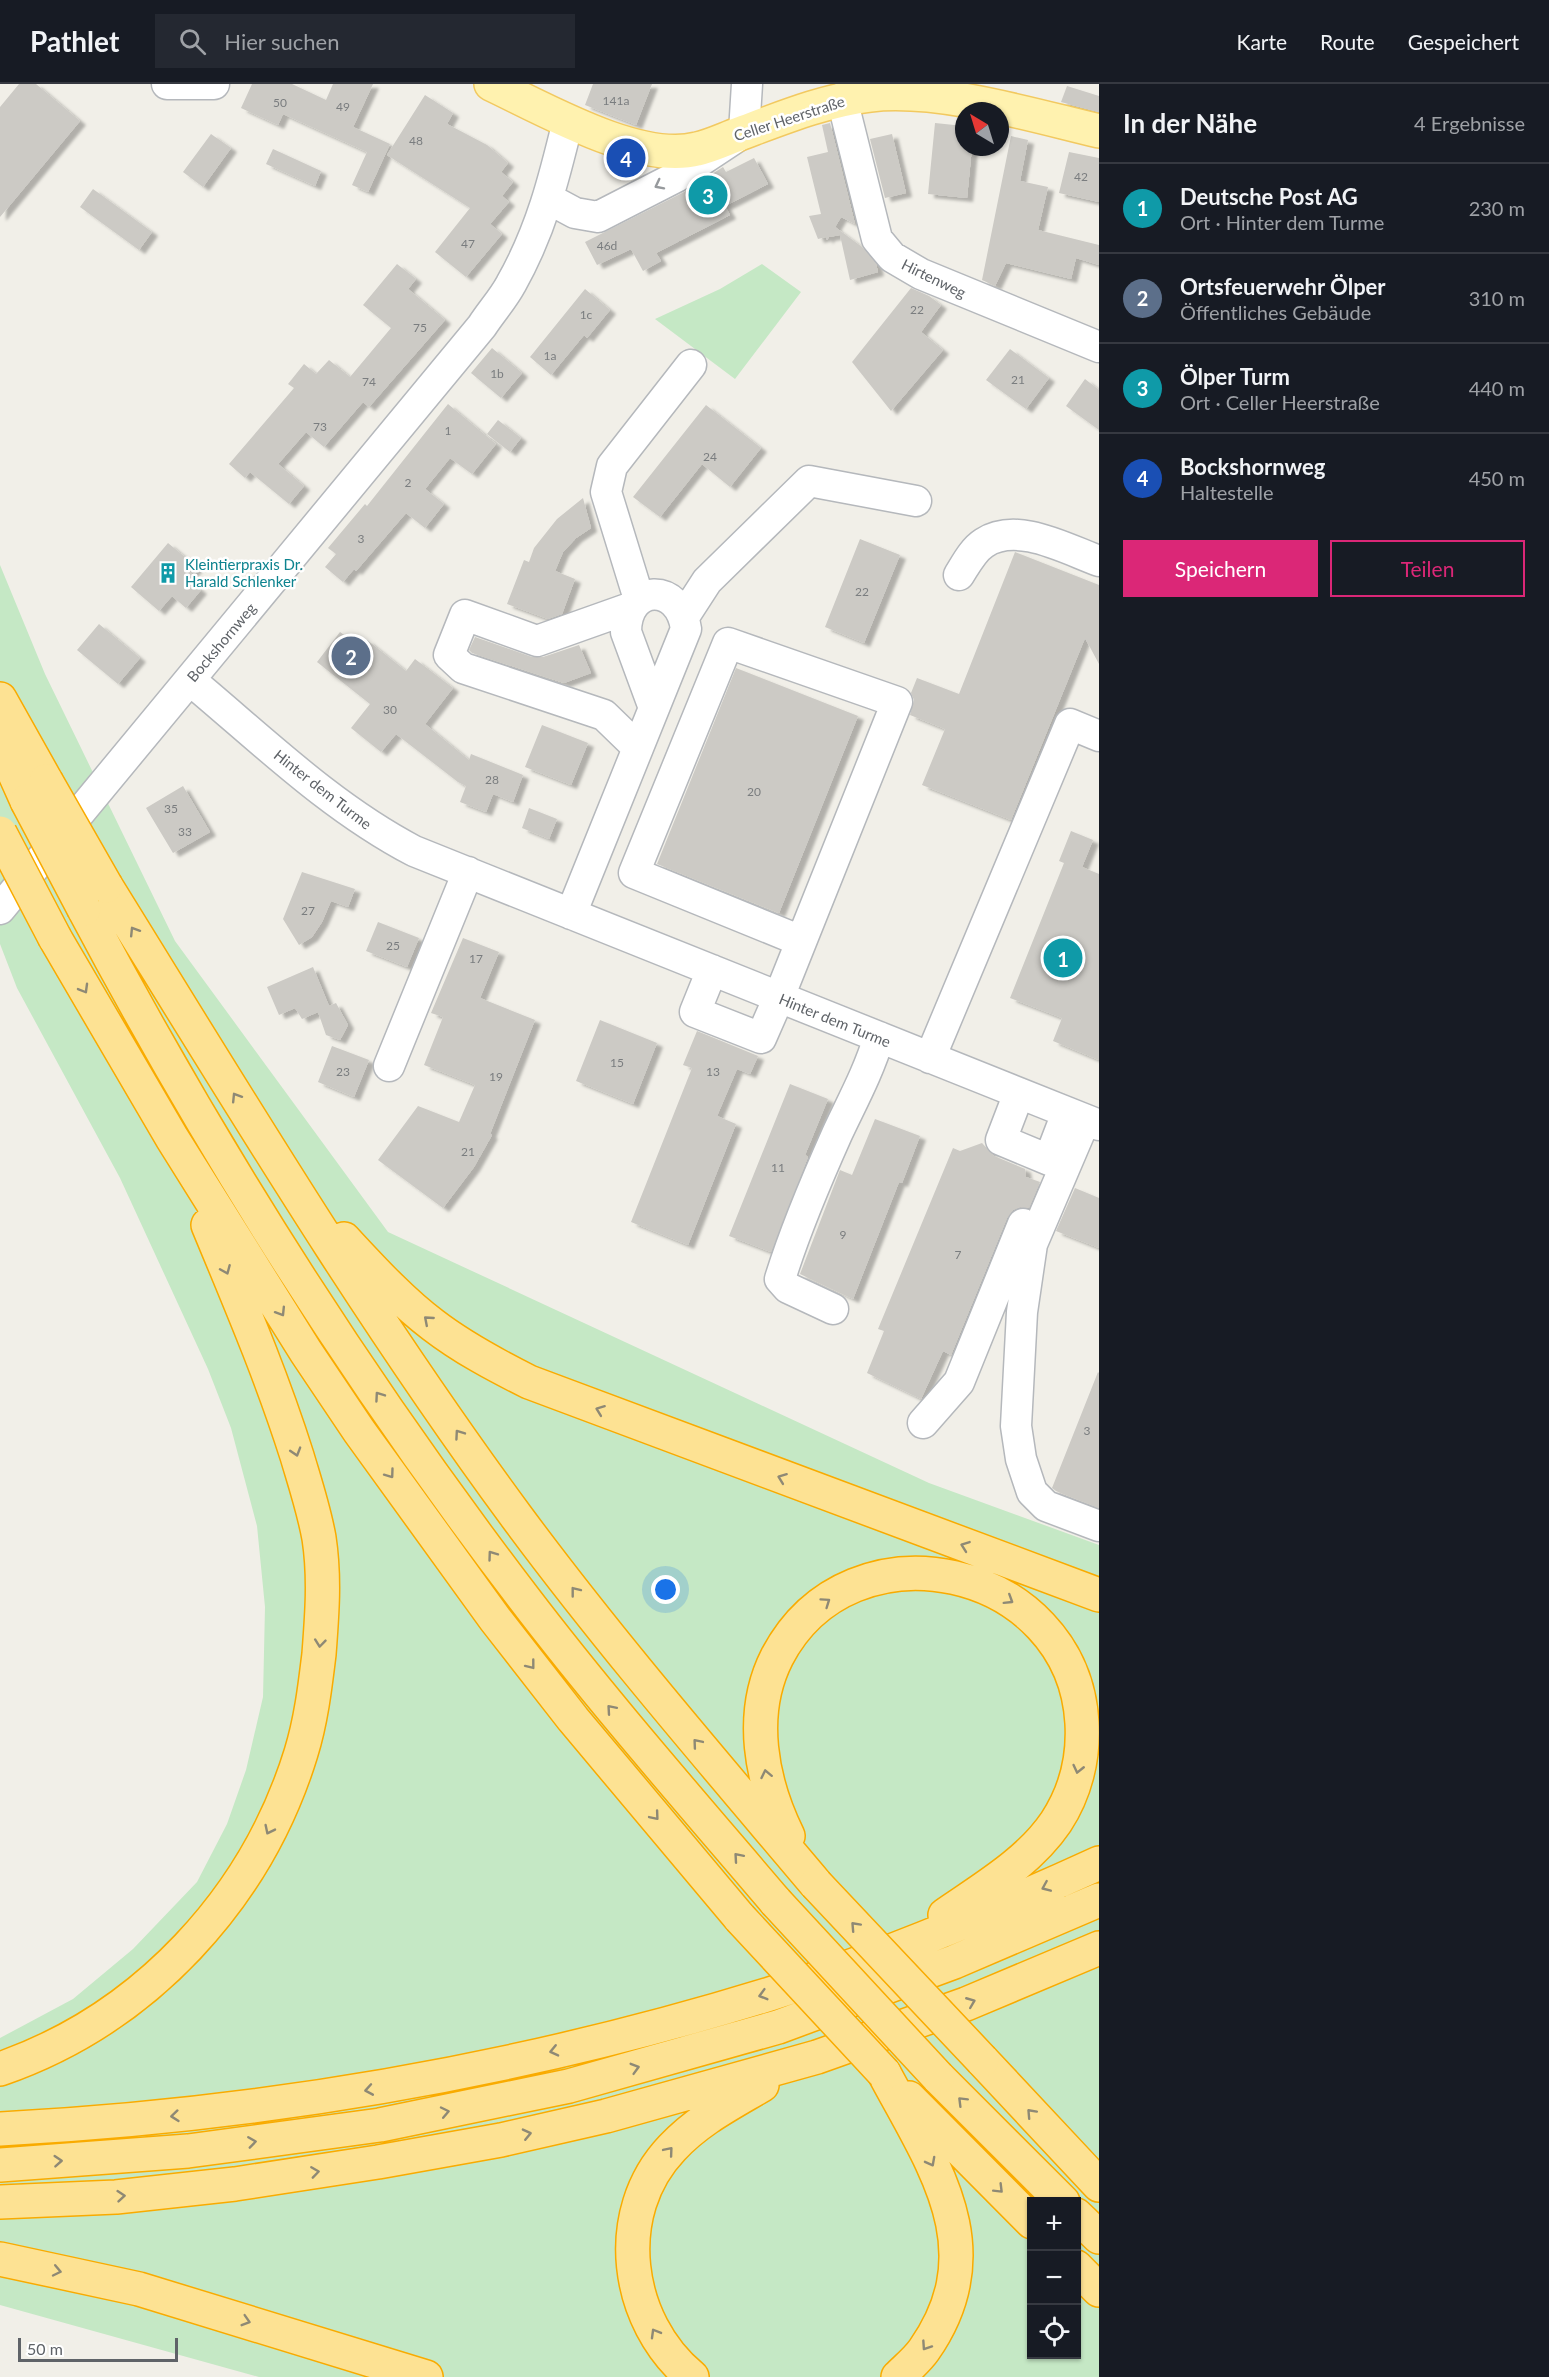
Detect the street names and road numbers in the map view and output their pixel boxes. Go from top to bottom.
street label: Celler Heerstraße [731,92,847,144]
street label: Hirtenweg [899,255,969,301]
street label: Bockshornweg [183,599,259,685]
street label: Hinter dem Turme [271,745,375,833]
street label: Hinter dem Turme [777,989,894,1051]

